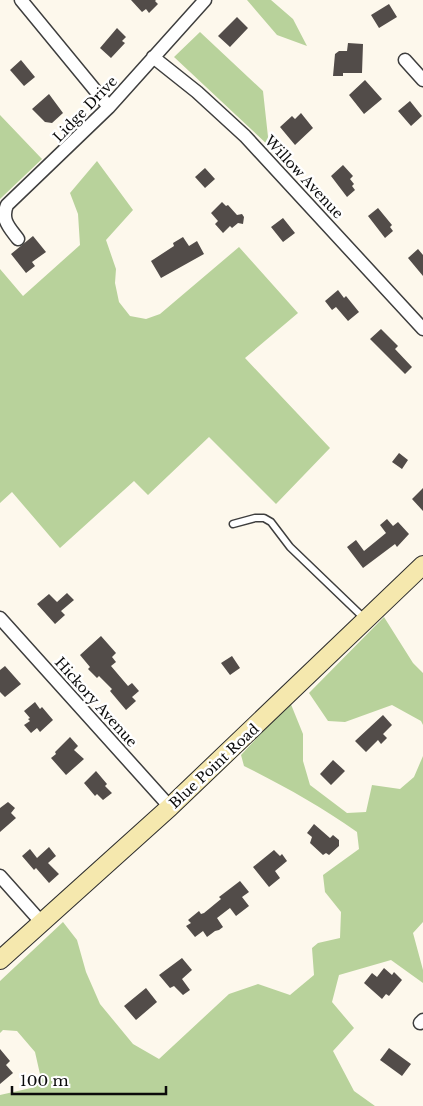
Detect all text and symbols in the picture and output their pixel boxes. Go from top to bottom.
street label: Lidge Drive [49,72,121,146]
street label: Willow Avenue [260,131,347,222]
street label: Hickory Avenue [51,653,141,751]
street label: Blue Point Road [165,719,263,812]
scale bar [12,1064,166,1096]
text: 100 m [20,1071,69,1090]

